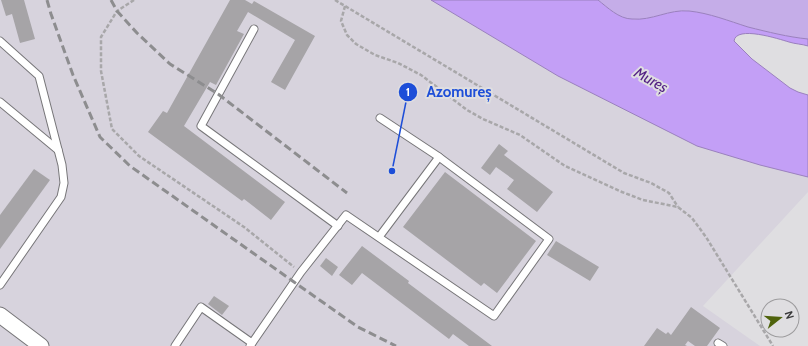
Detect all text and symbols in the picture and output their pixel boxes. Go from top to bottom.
water label: Mureș [630,63,671,97]
callout: Azomureș [398,78,499,105]
text: Azomureș [426,83,492,102]
text: 1 [406,84,410,99]
north arrow [760,298,800,338]
text: N [782,309,797,321]

